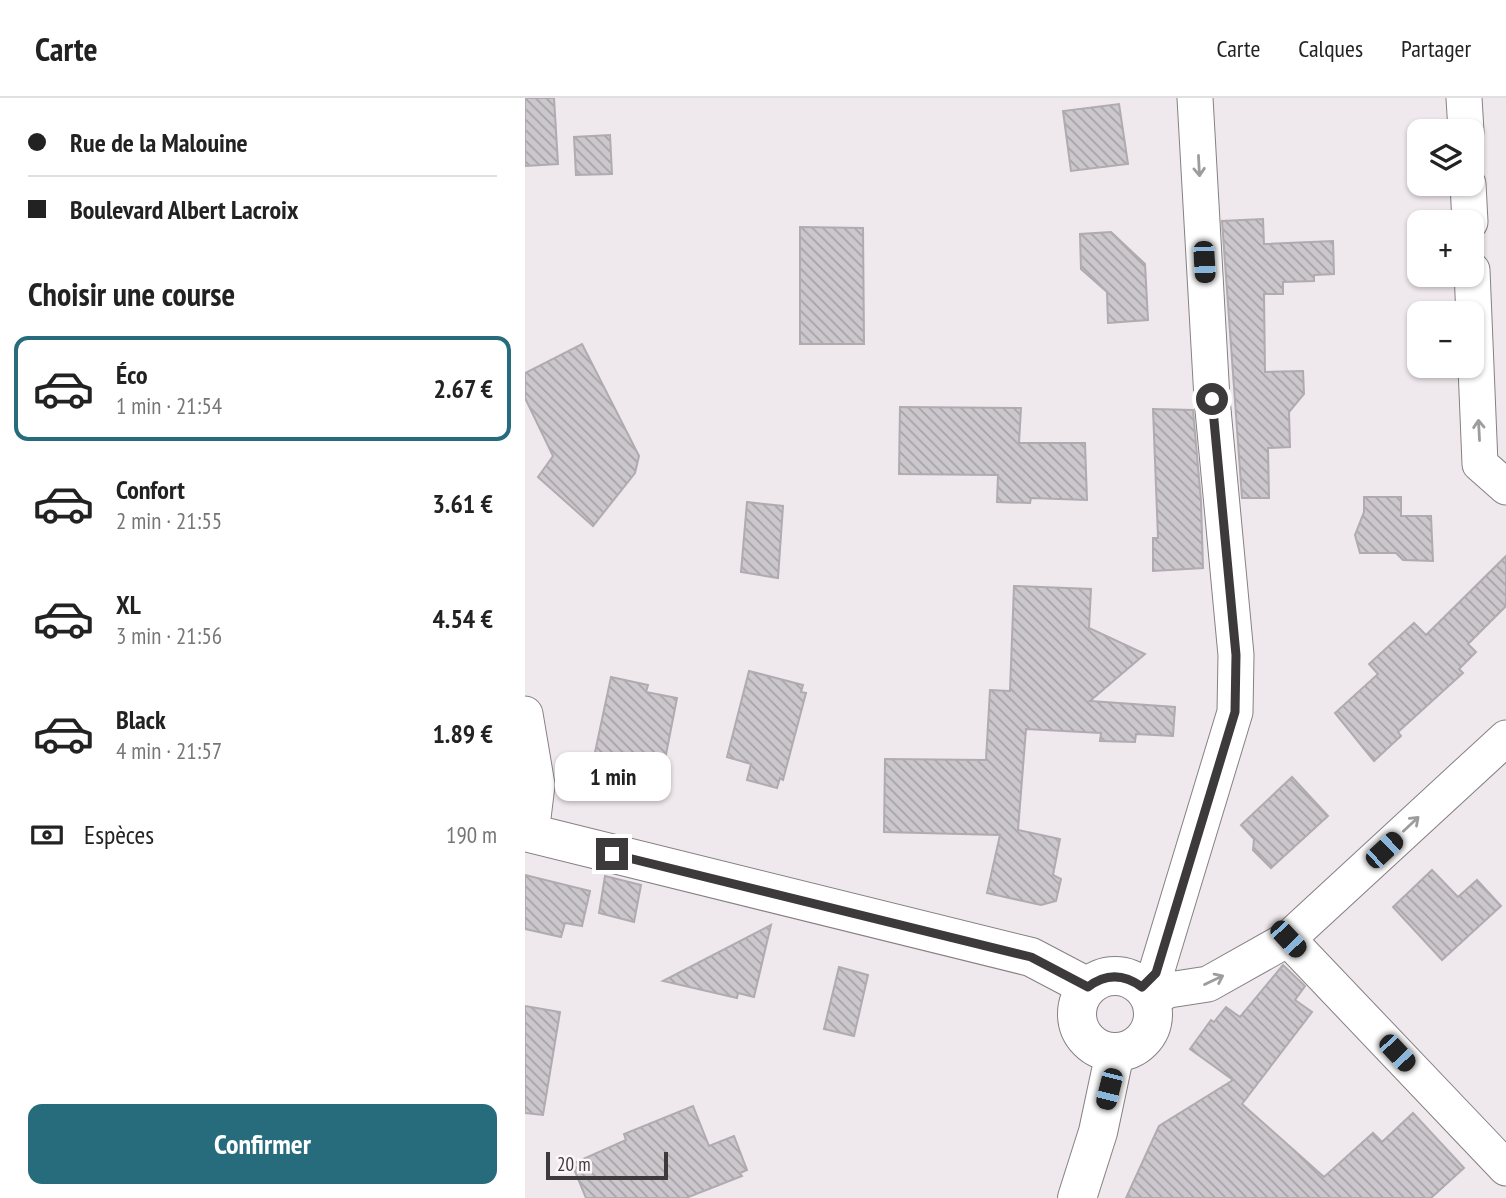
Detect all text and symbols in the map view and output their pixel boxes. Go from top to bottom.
text: Carte [35,27,98,70]
text: Carte [1217,33,1260,64]
text: Calques [1298,33,1363,64]
text: Partager [1401,33,1471,64]
map controls [1407,119,1484,378]
button: layers [1407,119,1484,196]
text: Rue de la Malouine [70,126,248,159]
one-way arrow [1192,154,1205,177]
text: Boulevard Albert Lacroix [70,193,298,226]
button: + [1407,210,1484,287]
car [1193,240,1216,284]
text: Choisir une course [28,273,235,315]
button: − [1407,301,1484,378]
icon: car [32,357,95,420]
text: Éco [116,358,148,391]
text: 2.67 € [434,372,493,405]
route start [1196,383,1228,415]
text: 1 min · 21:54 [116,391,222,420]
one-way arrow [1472,419,1485,442]
icon: car [32,472,95,535]
text: Confort [116,473,185,506]
text: 3.61 € [432,487,493,520]
text: 2 min · 21:55 [116,506,222,535]
icon: car [32,587,95,650]
text: XL [116,588,141,621]
text: 4.54 € [432,602,493,635]
text: 3 min · 21:56 [116,621,222,650]
icon: car [32,702,95,765]
text: Black [116,703,166,736]
text: 1.89 € [432,717,493,750]
text: 4 min · 21:57 [116,736,222,765]
callout: 1 min [554,752,670,802]
text: 1 min [590,762,636,791]
icon: cash [28,816,66,854]
one-way arrow [1402,816,1419,833]
text: Espèces [84,818,154,851]
text: 190 m [446,820,497,849]
car [1362,828,1407,872]
route end [596,838,628,870]
car [1266,916,1311,962]
one-way arrow [1204,972,1224,986]
car [1375,1030,1420,1076]
car [1094,1066,1125,1112]
button: Confirmer [28,1104,497,1184]
scale bar [546,1149,669,1181]
text: 20 m [557,1152,591,1176]

